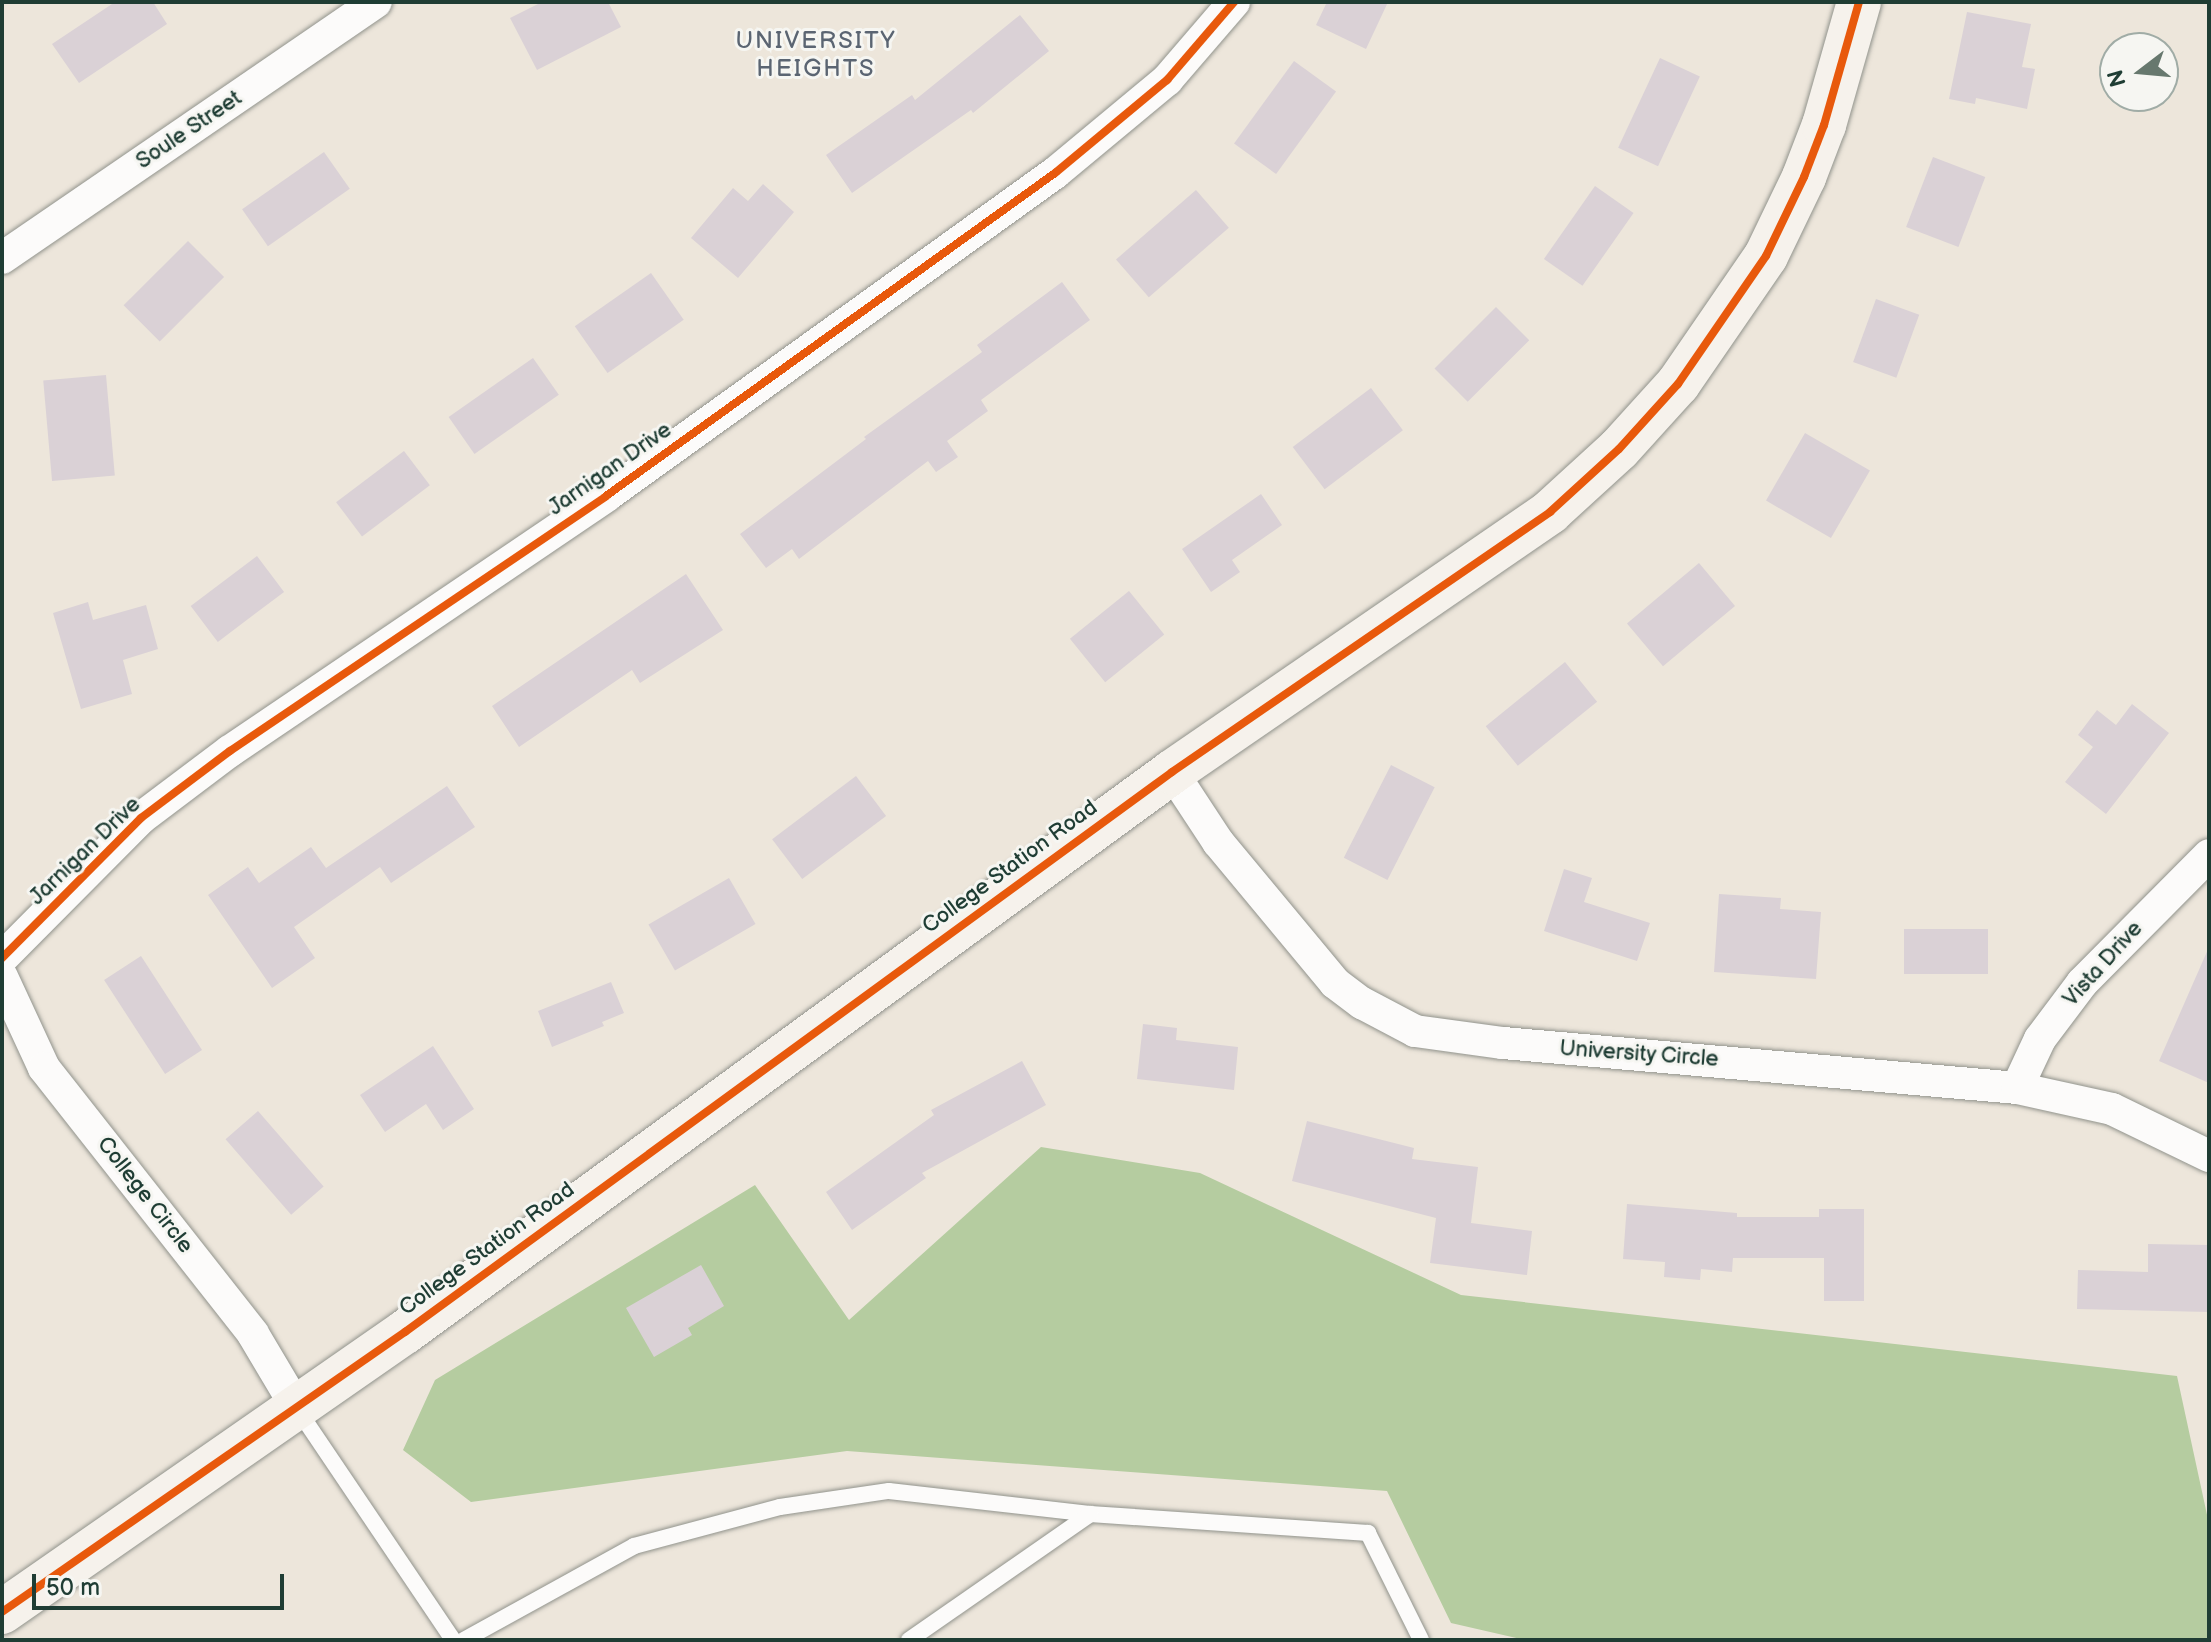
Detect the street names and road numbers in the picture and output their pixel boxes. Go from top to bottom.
street label: Soule Street [131,85,247,175]
street label: Jarnigan Drive [543,417,677,521]
street label: Jarnigan Drive [24,791,146,911]
street label: College Station Road [917,794,1103,940]
street label: Vista Drive [2058,916,2148,1012]
street label: University Circle [1558,1035,1720,1073]
street label: College Circle [91,1132,199,1258]
street label: College Station Road [394,1176,580,1322]

